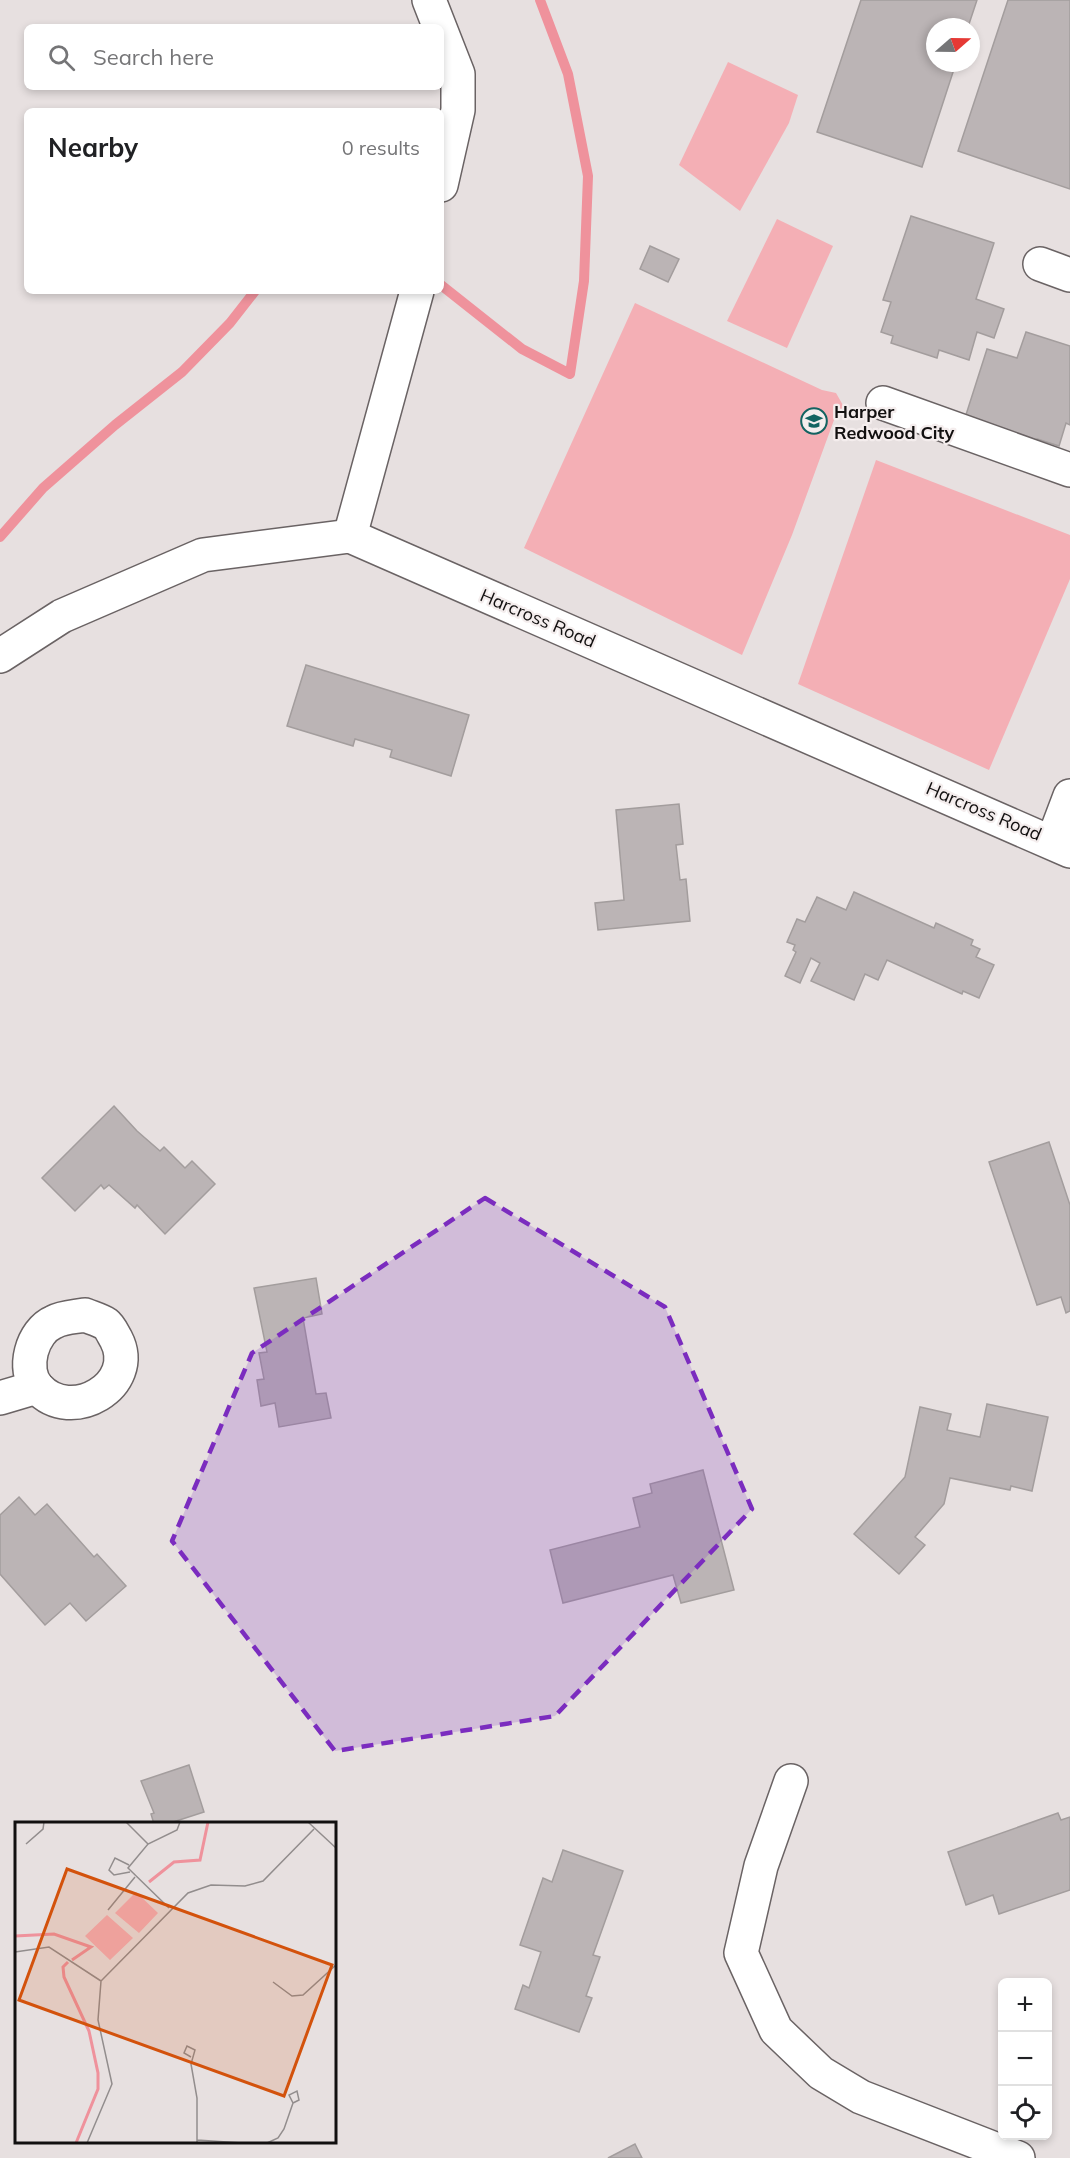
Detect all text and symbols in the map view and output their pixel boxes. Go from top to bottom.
north arrow [926,18,980,72]
search box [24,24,444,90]
icon: search [45,41,78,74]
text: Search here [93,43,214,71]
text: Nearby [48,131,138,164]
text: 0 results [342,135,420,160]
place label: Harper Redwood City [834,400,955,444]
school or university icon: Harper Redwood City [799,406,829,436]
street label: Harcross Road [477,583,599,653]
street label: Harcross Road [923,776,1045,846]
inset map [15,1822,336,2143]
map controls [998,1978,1052,2140]
button: + [998,1978,1052,2032]
button: − [998,2032,1052,2086]
button: locate [998,2086,1052,2140]

